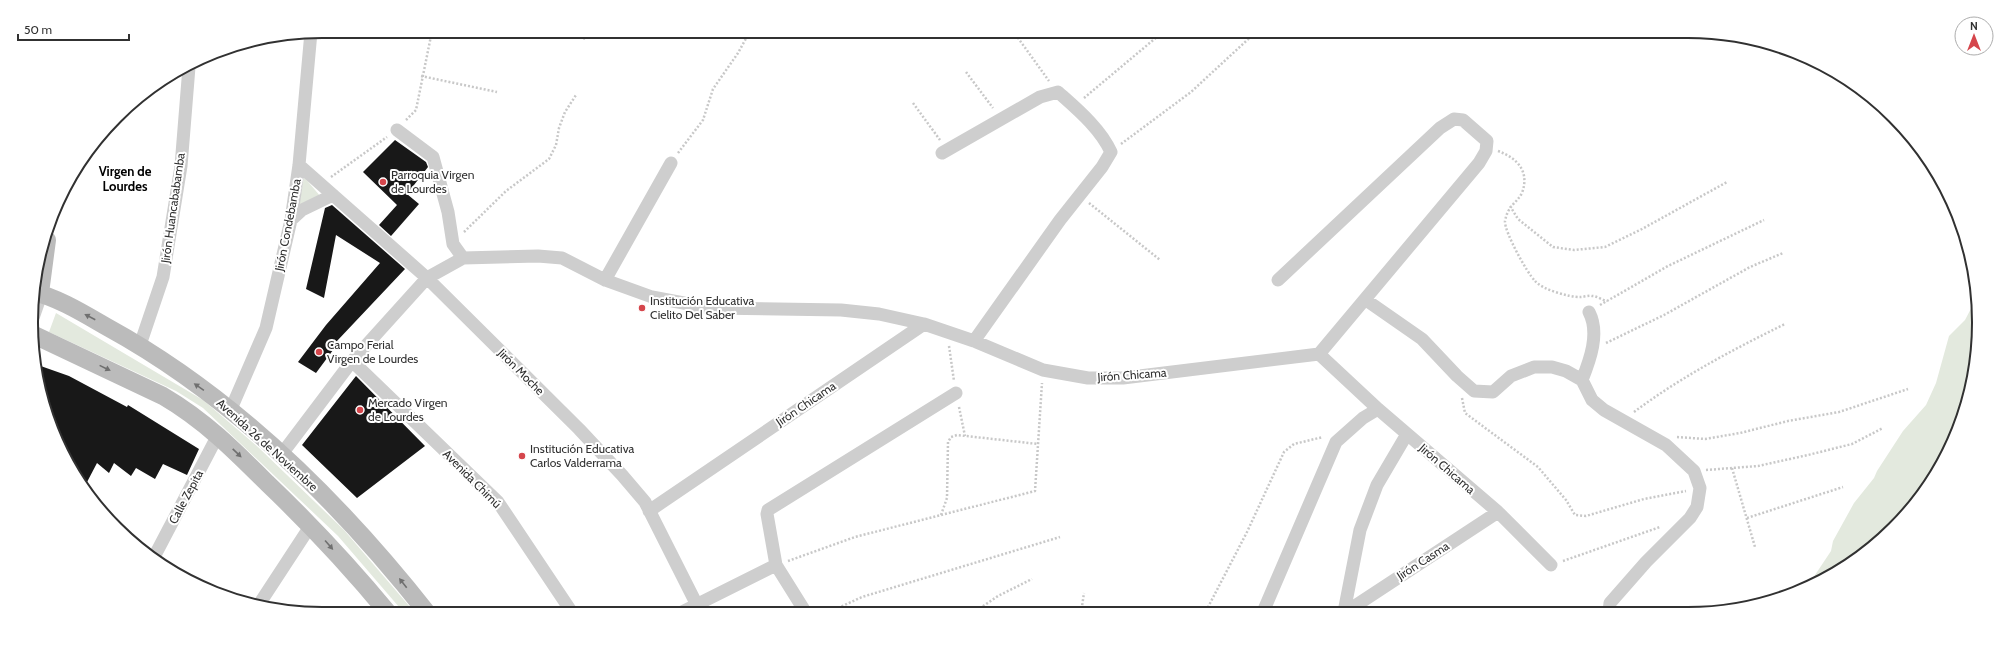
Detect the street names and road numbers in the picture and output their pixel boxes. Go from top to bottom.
street label: Jirón Huancababamba [157,152,188,265]
street label: Jirón Condebamba [271,177,304,273]
street label: Jirón Moche [494,345,548,398]
street label: Jirón Chicama [1096,365,1167,384]
street label: Jirón Chicama [772,378,839,430]
street label: Avenida 26 de Noviembre [214,395,321,494]
street label: Jirón Chicama [1416,440,1478,497]
street label: Avenida Chimú [440,446,505,511]
street label: Calle Zepita [165,467,206,526]
street label: Jirón Casma [1393,538,1452,584]

